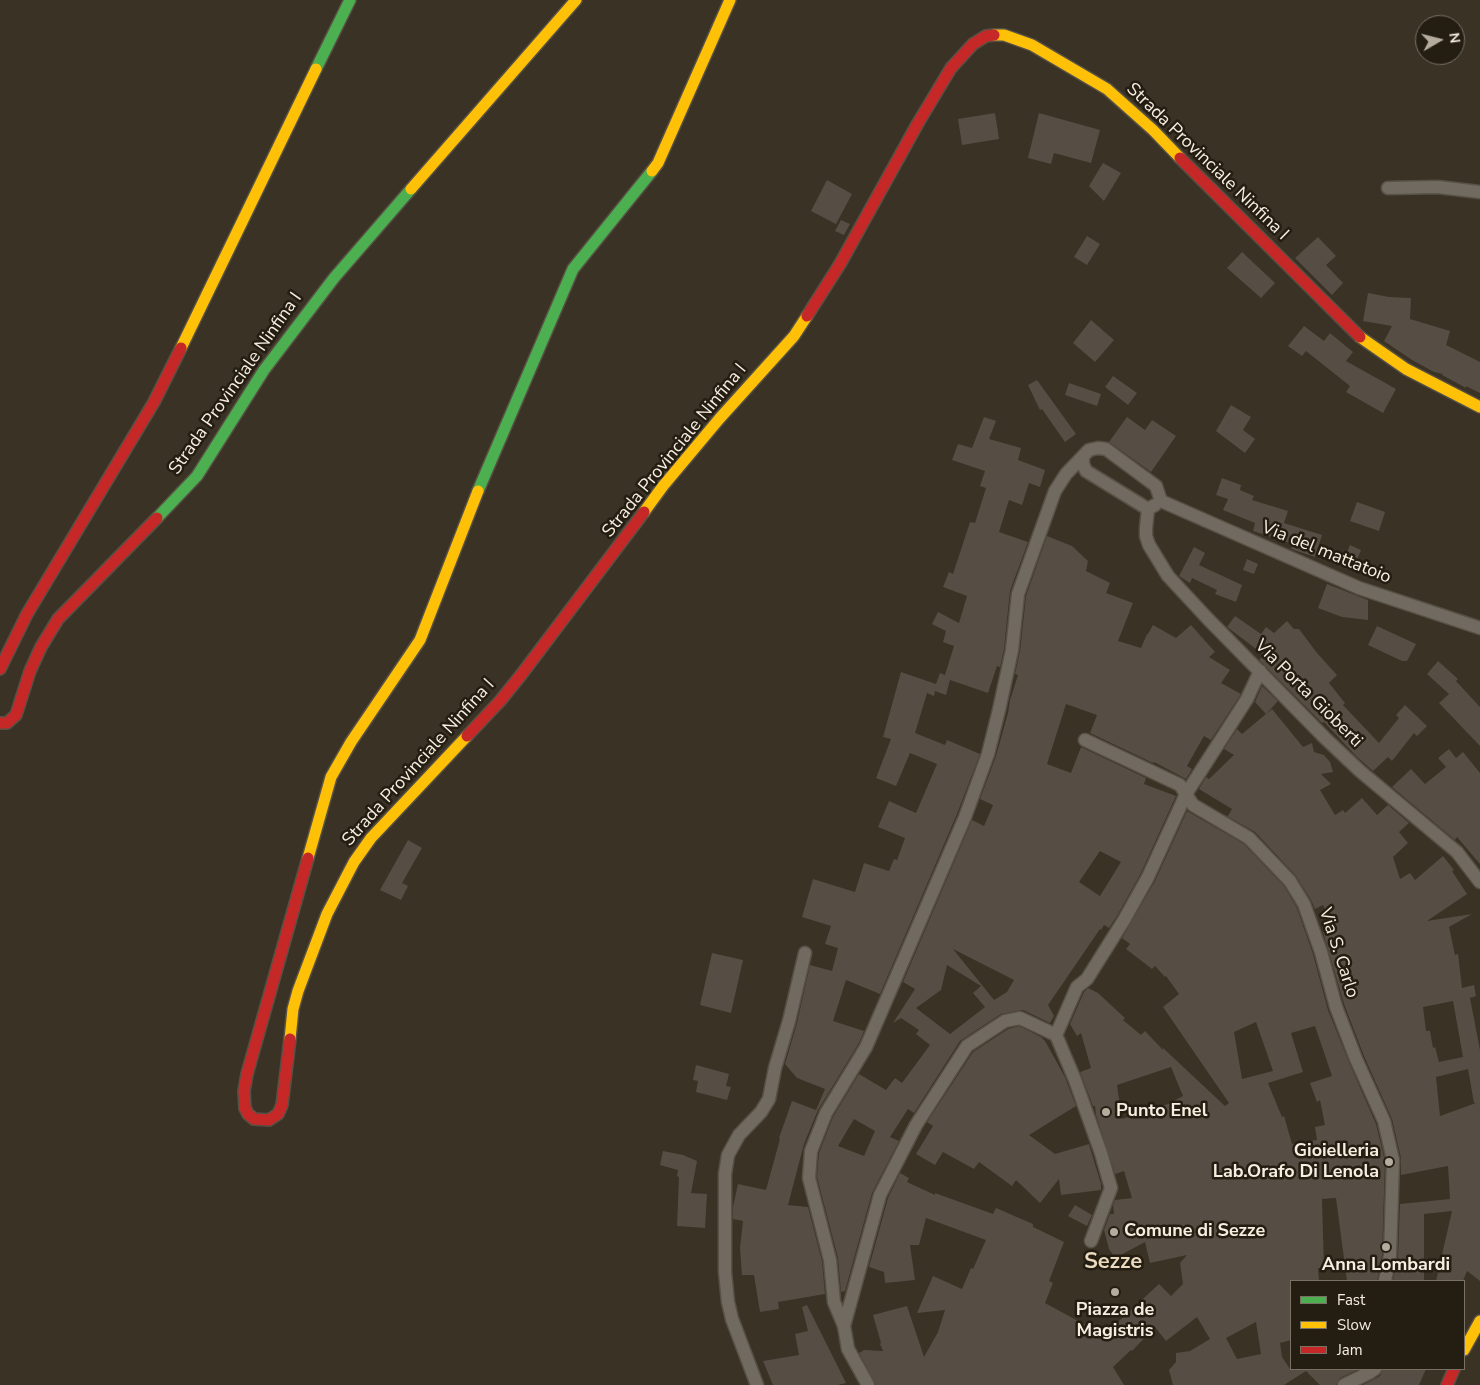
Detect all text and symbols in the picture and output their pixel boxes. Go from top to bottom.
north arrow [1415,15,1465,65]
text: N [1444,31,1464,44]
street label: Strada Provinciale Ninfina I [1121,79,1293,245]
street label: Strada Provinciale Ninfina I [165,289,307,479]
street label: Strada Provinciale Ninfina I [598,360,752,542]
street label: Via del mattatoio [1258,517,1394,589]
street label: Via Porta Gioberti [1250,636,1366,752]
street label: Strada Provinciale Ninfina I [338,675,500,851]
street label: Via S. Carlo [1313,905,1363,1001]
place label: Punto Enel [1116,1101,1207,1123]
marker: Punto Enel [1100,1106,1112,1118]
place label: Gioielleria Lab.Orafo Di Lenola [1213,1141,1379,1184]
marker: Gioielleria Lab.Orafo Di Lenola [1383,1156,1395,1168]
place label: Comune di Sezze [1124,1221,1265,1243]
marker: Comune di Sezze [1108,1226,1120,1238]
marker: Anna Lombardi [1380,1241,1392,1253]
district label: Sezze [1084,1250,1142,1276]
place label: Anna Lombardi [1322,1255,1450,1277]
legend [1290,1280,1465,1370]
marker: Piazza de Magistris [1109,1286,1121,1298]
text: Fast [1337,1290,1365,1310]
place label: Piazza de Magistris [1076,1300,1154,1342]
text: Slow [1337,1315,1371,1335]
text: Jam [1337,1340,1363,1360]

